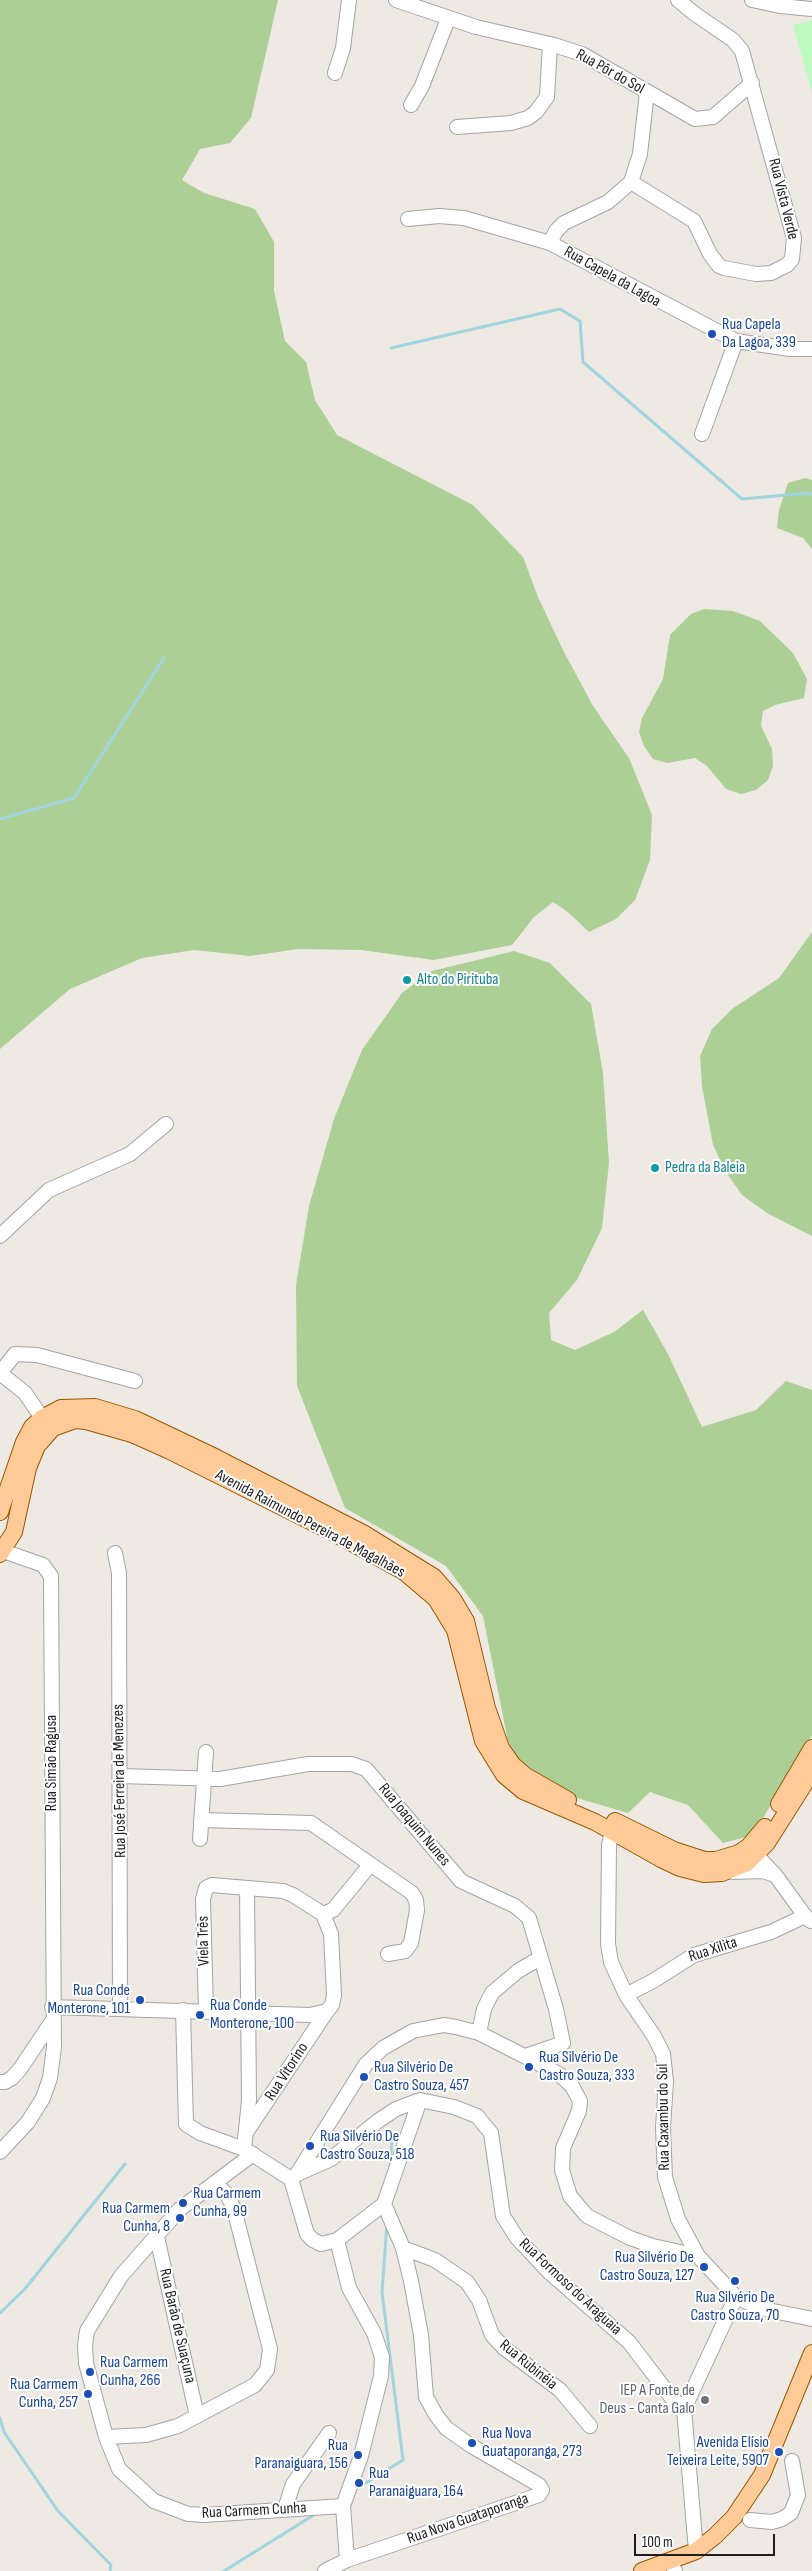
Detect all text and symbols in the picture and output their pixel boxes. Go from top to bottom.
street label: Rua Pôr do Sol [572,45,648,99]
street label: Rua Vista Verde [764,157,802,241]
street label: Rua Capela da Lagoa [560,242,664,312]
place label: Rua Capela Da Lagoa, 339 [722,315,796,353]
marker: Rua Capela Da Lagoa, 339 [706,328,718,340]
place label: Alto do Pirituba [417,970,498,990]
marker: Alto do Pirituba [401,974,413,986]
place label: Pedra da Baleia [665,1158,745,1178]
marker: Pedra da Baleia [649,1162,661,1174]
street label: Avenida Raimundo Pereira de Magalhães [212,1466,408,1582]
street label: Rua José Ferreira de Menezes [109,1704,131,1858]
street label: Rua Simão Ragusa [42,1715,62,1811]
street label: Rua Joaquim Nunes [374,1780,454,1870]
street label: Viela Três [194,1916,214,1966]
street label: Rua Xilita [686,1933,740,1967]
place label: Rua Conde Monterone, 101 [48,1981,130,2019]
marker: Rua Conde Monterone, 101 [134,1994,146,2006]
place label: Rua Conde Monterone, 100 [210,1996,294,2034]
marker: Rua Conde Monterone, 100 [194,2009,206,2021]
street label: Rua Vitorino [261,2039,313,2105]
place label: Rua Silvério De Castro Souza, 333 [539,2048,635,2086]
place label: Rua Silvério De Castro Souza, 457 [374,2058,469,2096]
marker: Rua Silvério De Castro Souza, 333 [523,2061,535,2073]
street label: Rua Caxambu do Sul [653,2063,675,2171]
marker: Rua Silvério De Castro Souza, 457 [358,2071,370,2083]
place label: Rua Silvério De Castro Souza, 518 [320,2127,414,2165]
marker: Rua Silvério De Castro Souza, 518 [304,2140,316,2152]
place label: Rua Carmem Cunha, 99 [193,2184,261,2222]
marker: Rua Carmem Cunha, 99 [177,2197,189,2209]
place label: Rua Carmem Cunha, 8 [102,2199,170,2237]
marker: Rua Carmem Cunha, 8 [174,2212,186,2224]
street label: Rua Formoso do Araguaia [515,2234,625,2340]
place label: Rua Silvério De Castro Souza, 127 [600,2248,694,2286]
marker: Rua Silvério De Castro Souza, 127 [698,2261,710,2273]
street label: Rua Barão de Suaçuna [154,2267,200,2385]
marker: Rua Silvério De Castro Souza, 70 [729,2275,741,2287]
place label: Rua Silvério De Castro Souza, 70 [691,2288,779,2326]
street label: Rua Rubinéia [495,2336,561,2394]
place label: Rua Carmem Cunha, 266 [100,2353,168,2391]
marker: Rua Carmem Cunha, 266 [84,2366,96,2378]
place label: Rua Carmem Cunha, 257 [10,2375,78,2413]
place label: IEP A Fonte de Deus - Canta Galo [599,2381,695,2419]
marker: Rua Carmem Cunha, 257 [82,2388,94,2400]
marker: IEP A Fonte de Deus - Canta Galo [699,2394,711,2406]
place label: Rua Nova Guataporanga, 273 [482,2424,582,2462]
place label: Avenida Elísio Teixeira Leite, 5907 [667,2433,769,2471]
place label: Rua Paranaiguara, 156 [254,2436,348,2474]
marker: Rua Nova Guataporanga, 273 [466,2437,478,2449]
marker: Avenida Elísio Teixeira Leite, 5907 [773,2446,785,2458]
marker: Rua Paranaiguara, 156 [352,2449,364,2461]
place label: Rua Paranaiguara, 164 [369,2464,463,2502]
marker: Rua Paranaiguara, 164 [353,2477,365,2489]
street label: Rua Nova Guataporanga [405,2489,531,2549]
street label: Rua Carmem Cunha [201,2499,307,2523]
scale bar [637,2524,778,2556]
text: 100 m [642,2533,673,2552]

